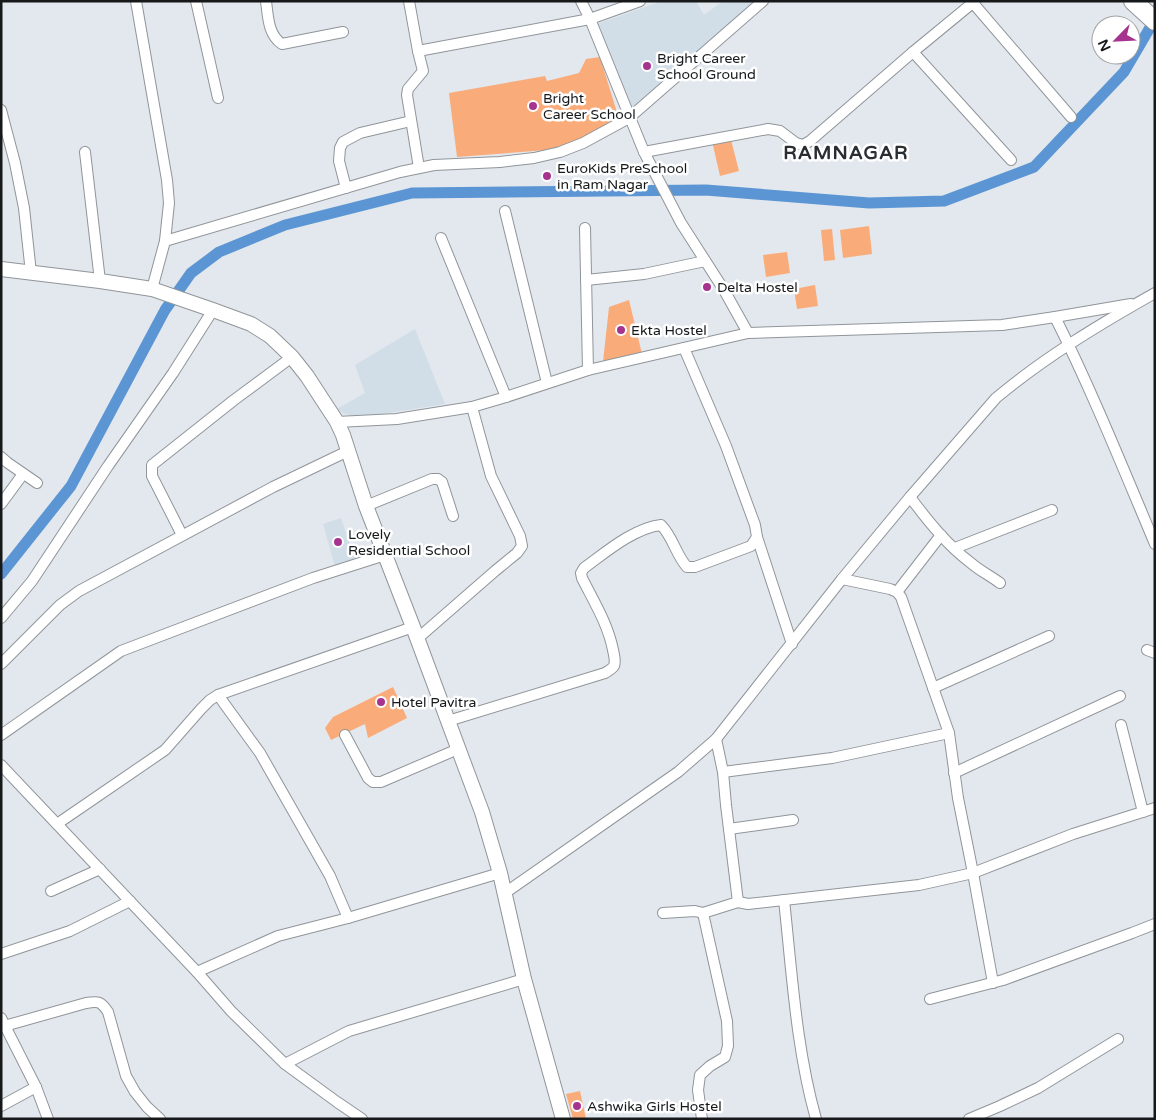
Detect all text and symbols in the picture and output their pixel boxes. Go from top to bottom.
north arrow [1091,15,1141,65]
text: N [1095,36,1115,54]
place label: Bright Career School Ground [657,50,756,83]
marker: Bright Career School Ground [641,60,653,72]
place label: Bright Career School [543,90,636,123]
marker: Bright Career School [527,100,539,112]
district label: RAMNAGAR [783,142,909,164]
place label: EuroKids PreSchool in Ram Nagar [557,160,687,193]
marker: EuroKids PreSchool in Ram Nagar [541,170,553,182]
place label: Delta Hostel [717,279,798,296]
marker: Delta Hostel [701,281,713,293]
place label: Ekta Hostel [631,322,707,339]
marker: Ekta Hostel [615,324,627,336]
place label: Lovely Residential School [348,526,470,559]
marker: Lovely Residential School [332,536,344,548]
place label: Hotel Pavitra [391,694,476,711]
marker: Hotel Pavitra [375,696,387,708]
place label: Ashwika Girls Hostel [587,1098,722,1115]
marker: Ashwika Girls Hostel [571,1100,583,1112]

